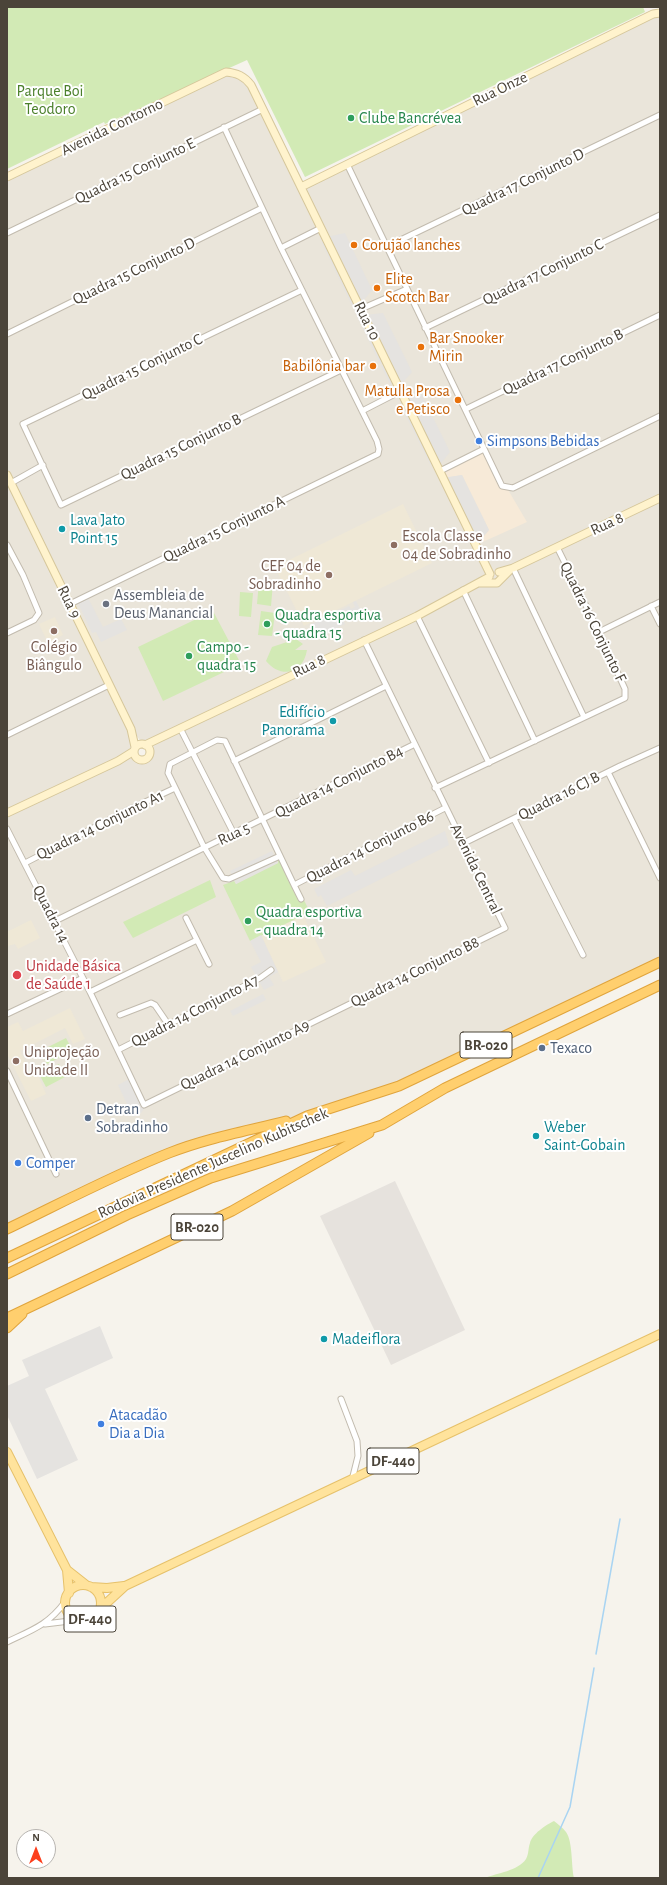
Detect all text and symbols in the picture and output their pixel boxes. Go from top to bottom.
street label: Rua Onze [469,67,531,111]
park label: Parque Boi Teodoro [17,81,83,119]
street label: Avenida Contorno [58,94,166,160]
place label: Clube Bancrévea [359,108,462,128]
marker: Clube Bancrévea [346,113,356,123]
street label: Quadra 15 Conjunto E [72,134,198,208]
street label: Quadra 17 Conjunto D [459,144,587,220]
street label: Quadra 15 Conjunto D [70,233,198,309]
street label: Quadra 17 Conjunto C [479,234,607,310]
place label: Corujão lanches [362,235,460,255]
marker: Corujão lanches [349,240,359,250]
place label: Elite Scotch Bar [385,269,449,307]
marker: Elite Scotch Bar [372,283,382,293]
street label: Rua 10 [349,298,385,344]
street label: Quadra 17 Conjunto B [499,324,627,400]
place label: Bar Snooker Mirin [429,328,504,366]
street label: Quadra 15 Conjunto C [78,329,206,405]
marker: Bar Snooker Mirin [416,342,426,352]
place label: Babilônia bar [282,356,365,376]
marker: Babilônia bar [368,361,378,371]
place label: Matulla Prosa e Petisco [365,381,450,419]
marker: Matulla Prosa e Petisco [453,395,463,405]
street label: Quadra 15 Conjunto B [117,409,245,485]
place label: Simpsons Bebidas [487,431,599,451]
marker: Simpsons Bebidas [474,436,484,446]
street label: Quadra 15 Conjunto A [160,491,288,567]
street label: Rua 8 [587,508,627,540]
place label: Lava Jato Point 15 [70,510,125,548]
marker: Lava Jato Point 15 [57,524,67,534]
place label: Escola Classe 04 de Sobradinho [402,526,511,564]
marker: Escola Classe 04 de Sobradinho [389,540,399,550]
place label: CEF 04 de Sobradinho [249,556,321,594]
street label: Quadra 16 Conjunto F [556,559,630,685]
marker: CEF 04 de Sobradinho [324,570,334,580]
street label: Rua 9 [53,582,85,622]
place label: Assembleia de Deus Manancial [114,585,213,623]
marker: Assembleia de Deus Manancial [101,599,111,609]
place label: Quadra esportiva - quadra 15 [275,605,381,643]
marker: Quadra esportiva - quadra 15 [262,619,272,629]
marker: Colégio Biângulo [49,626,59,636]
place label: Colégio Biângulo [26,637,82,675]
place label: Campo - quadra 15 [197,637,256,675]
street label: Rua 8 [289,650,329,682]
marker: Campo - quadra 15 [184,651,194,661]
place label: Edifício Panorama [261,702,325,740]
marker: Edifício Panorama [328,716,338,726]
street label: Quadra 14 Conjunto B4 [272,741,406,823]
street label: Quadra 16 CJ B [515,767,603,825]
street label: Quadra 14 Conjunto A1 [33,786,167,864]
street label: Quadra 14 Conjunto B6 [303,806,437,888]
street label: Rua 5 [215,818,253,850]
street label: Avenida Central [446,821,506,917]
street label: Quadra 14 [28,882,74,946]
place label: Quadra esportiva - quadra 14 [256,902,362,940]
marker: Quadra esportiva - quadra 14 [243,916,253,926]
street label: Quadra 14 Conjunto B8 [347,932,483,1012]
place label: Unidade Básica de Saúde 1 [26,956,121,994]
marker: Unidade Básica de Saúde 1 [11,969,23,981]
street label: Quadra 14 Conjunto A7 [128,971,262,1051]
street label: Quadra 14 Conjunto A9 [177,1015,313,1095]
road number: BR-020 [460,1032,512,1058]
place label: Texaco [550,1038,592,1058]
place label: Uniprojeção Unidade II [24,1042,100,1080]
marker: Texaco [537,1043,547,1053]
marker: Uniprojeção Unidade II [11,1056,21,1066]
place label: Detran Sobradinho [96,1099,168,1137]
street label: Rodovia Presidente Juscelino Kubitschek [95,1103,331,1223]
marker: Detran Sobradinho [83,1113,93,1123]
place label: Weber Saint-Gobain [544,1117,625,1155]
marker: Weber Saint-Gobain [531,1131,541,1141]
place label: Comper [26,1153,75,1173]
marker: Comper [13,1158,23,1168]
road number: BR-020 [171,1214,223,1240]
place label: Madeiflora [332,1329,401,1349]
marker: Madeiflora [319,1334,329,1344]
place label: Atacadão Dia a Dia [109,1405,167,1443]
marker: Atacadão Dia a Dia [96,1419,106,1429]
road number: DF-440 [367,1448,419,1474]
road number: DF-440 [64,1606,116,1632]
north arrow [16,1829,56,1869]
text: N [32,1832,40,1843]

